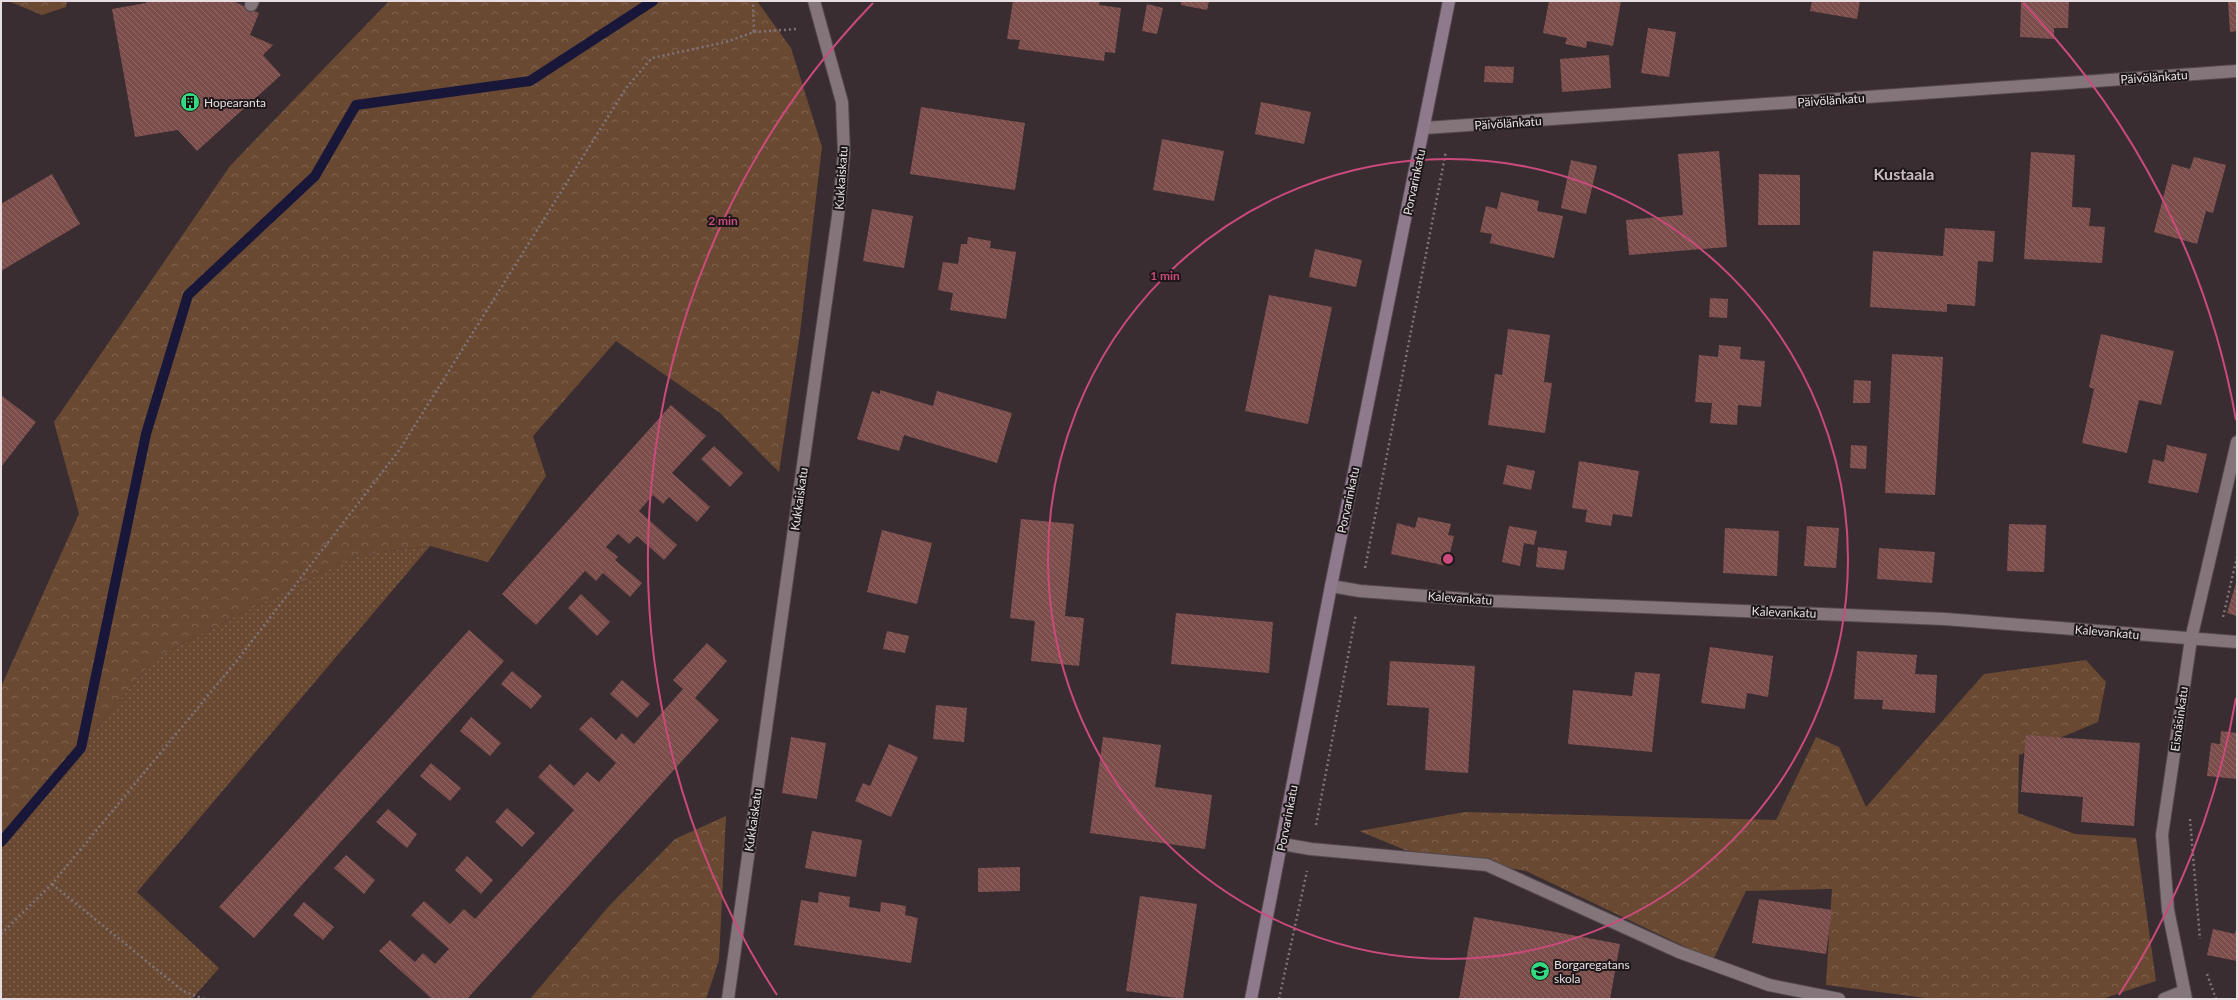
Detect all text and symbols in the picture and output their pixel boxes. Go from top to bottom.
street label: Päivölänkatu [2120,67,2188,87]
street label: Päivölänkatu [1797,90,1865,110]
building icon: Hopearanta [179,91,201,113]
place label: Hopearanta [204,95,266,110]
street label: Päivölänkatu [1474,113,1542,133]
street label: Kukkaiskatu [831,146,851,210]
street label: Porvarinkatu [1400,148,1428,216]
district label: Kustaala [1874,164,1934,183]
text: 2 min [708,213,738,228]
text: 1 min [1150,268,1180,283]
street label: Kukkaiskatu [787,466,811,532]
street label: Porvarinkatu [1334,466,1362,534]
centre of rings [1441,552,1455,566]
street label: Kalevankatu [1427,588,1493,608]
street label: Kalevankatu [1751,603,1817,621]
street label: Kalevankatu [2074,622,2140,642]
street label: Eisnäsinkatu [2167,686,2191,752]
street label: Porvarinkatu [1273,784,1301,852]
street label: Kukkaiskatu [741,787,765,853]
place label: Borgaregatans skola [1554,957,1630,986]
school or university icon: Borgaregatans skola [1529,960,1551,982]

